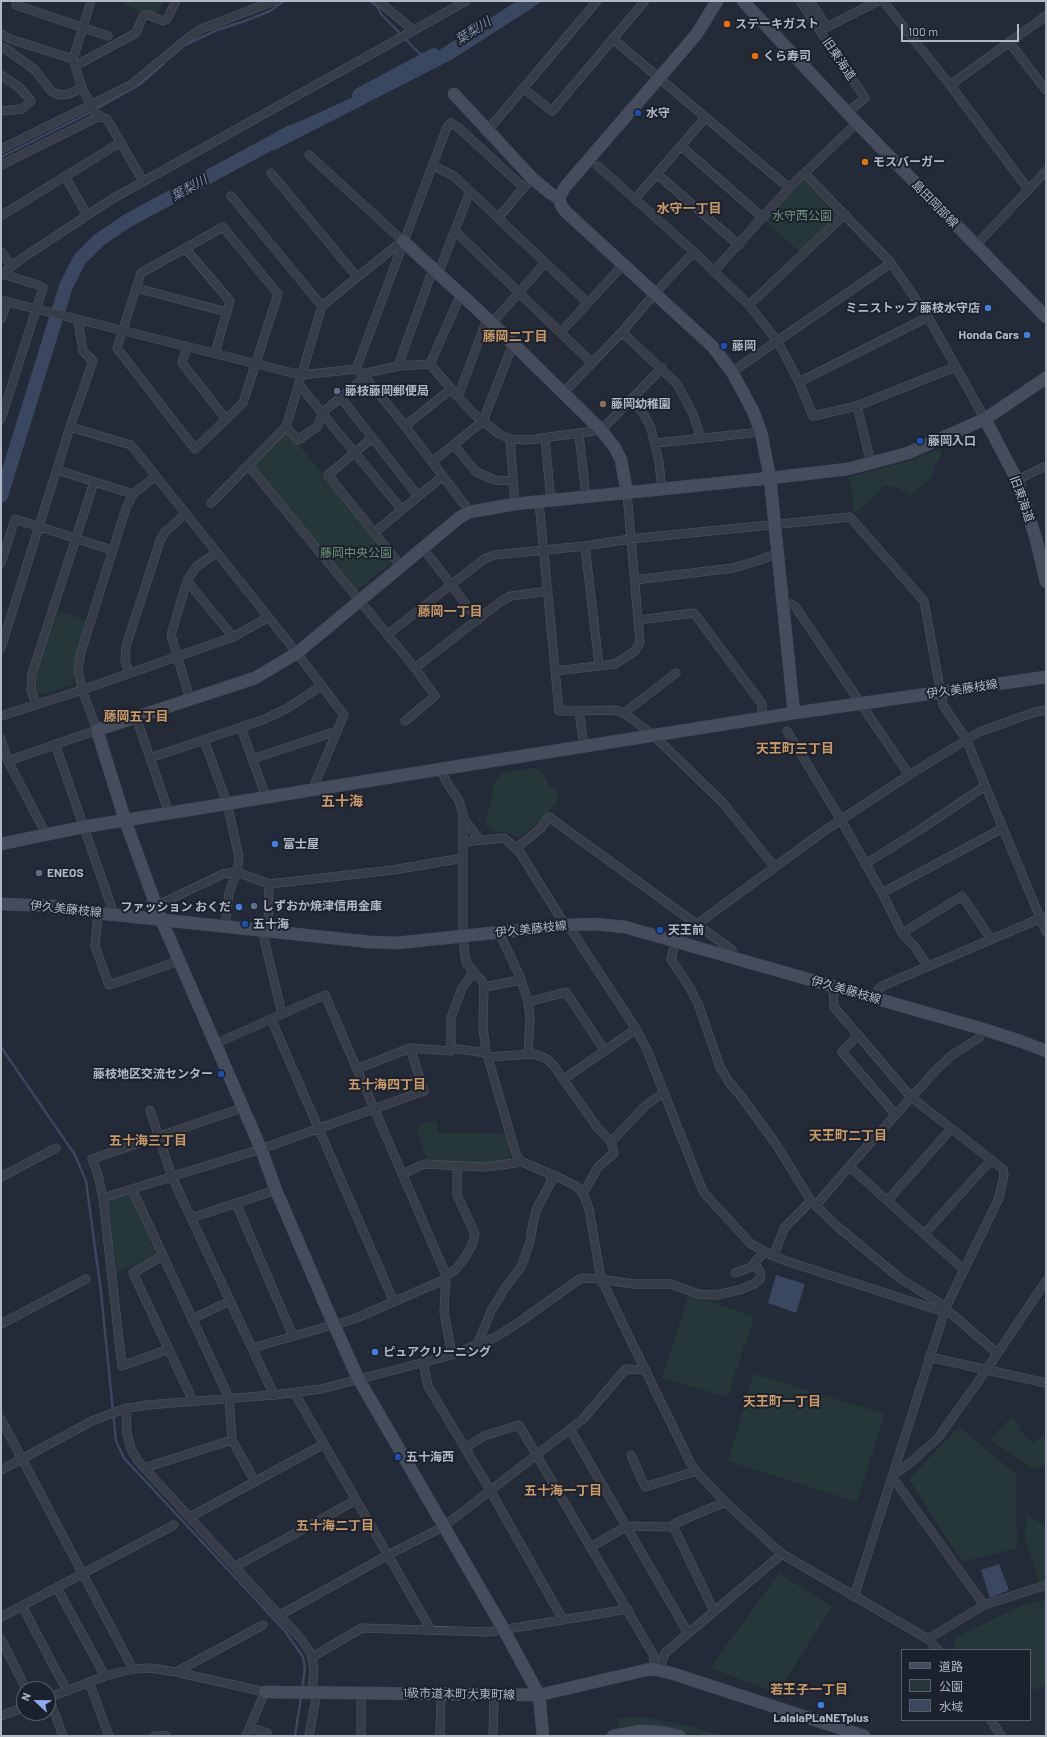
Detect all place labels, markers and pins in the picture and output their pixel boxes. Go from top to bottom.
place label: ステーキガスト [735,17,819,31]
marker: ステーキガスト [722,19,732,29]
place label: くら寿司 [763,49,811,63]
marker: くら寿司 [750,51,760,61]
place label: 水守 [646,106,670,120]
marker: 水守 [633,108,643,118]
place label: モスバーガー [873,155,945,169]
marker: モスバーガー [860,157,870,167]
place label: ミニストップ 藤枝水守店 [846,301,980,315]
marker: ミニストップ 藤枝水守店 [983,303,993,313]
place label: Honda Cars [959,328,1019,342]
marker: Honda Cars [1022,330,1032,340]
place label: 藤岡 [732,339,756,353]
marker: 藤岡 [719,341,729,351]
place label: 藤枝藤岡郵便局 [345,384,429,398]
marker: 藤枝藤岡郵便局 [332,386,342,396]
place label: 藤岡幼稚園 [611,397,671,411]
marker: 藤岡幼稚園 [598,399,608,409]
place label: 藤岡入口 [928,434,976,448]
marker: 藤岡入口 [915,436,925,446]
place label: 富士屋 [283,837,319,851]
marker: 富士屋 [270,839,280,849]
place label: ENEOS [47,866,84,880]
marker: ENEOS [34,868,44,878]
place label: しずおか焼津信用金庫 [262,899,382,913]
place label: ファッション おくだ [121,900,231,914]
marker: しずおか焼津信用金庫 [249,901,259,911]
marker: ファッション おくだ [234,902,244,912]
place label: 五十海 [253,917,289,931]
marker: 五十海 [240,919,250,929]
place label: 天王前 [668,923,704,937]
marker: 天王前 [655,925,665,935]
place label: 藤枝地区交流センター [93,1067,213,1081]
marker: 藤枝地区交流センター [216,1069,226,1079]
place label: ピュアクリーニング [383,1345,491,1359]
marker: ピュアクリーニング [370,1347,380,1357]
place label: 五十海西 [406,1450,454,1464]
marker: 五十海西 [393,1452,403,1462]
marker: LalalaPLaNETplus [816,1700,826,1710]
place label: LalalaPLaNETplus [773,1711,869,1725]

